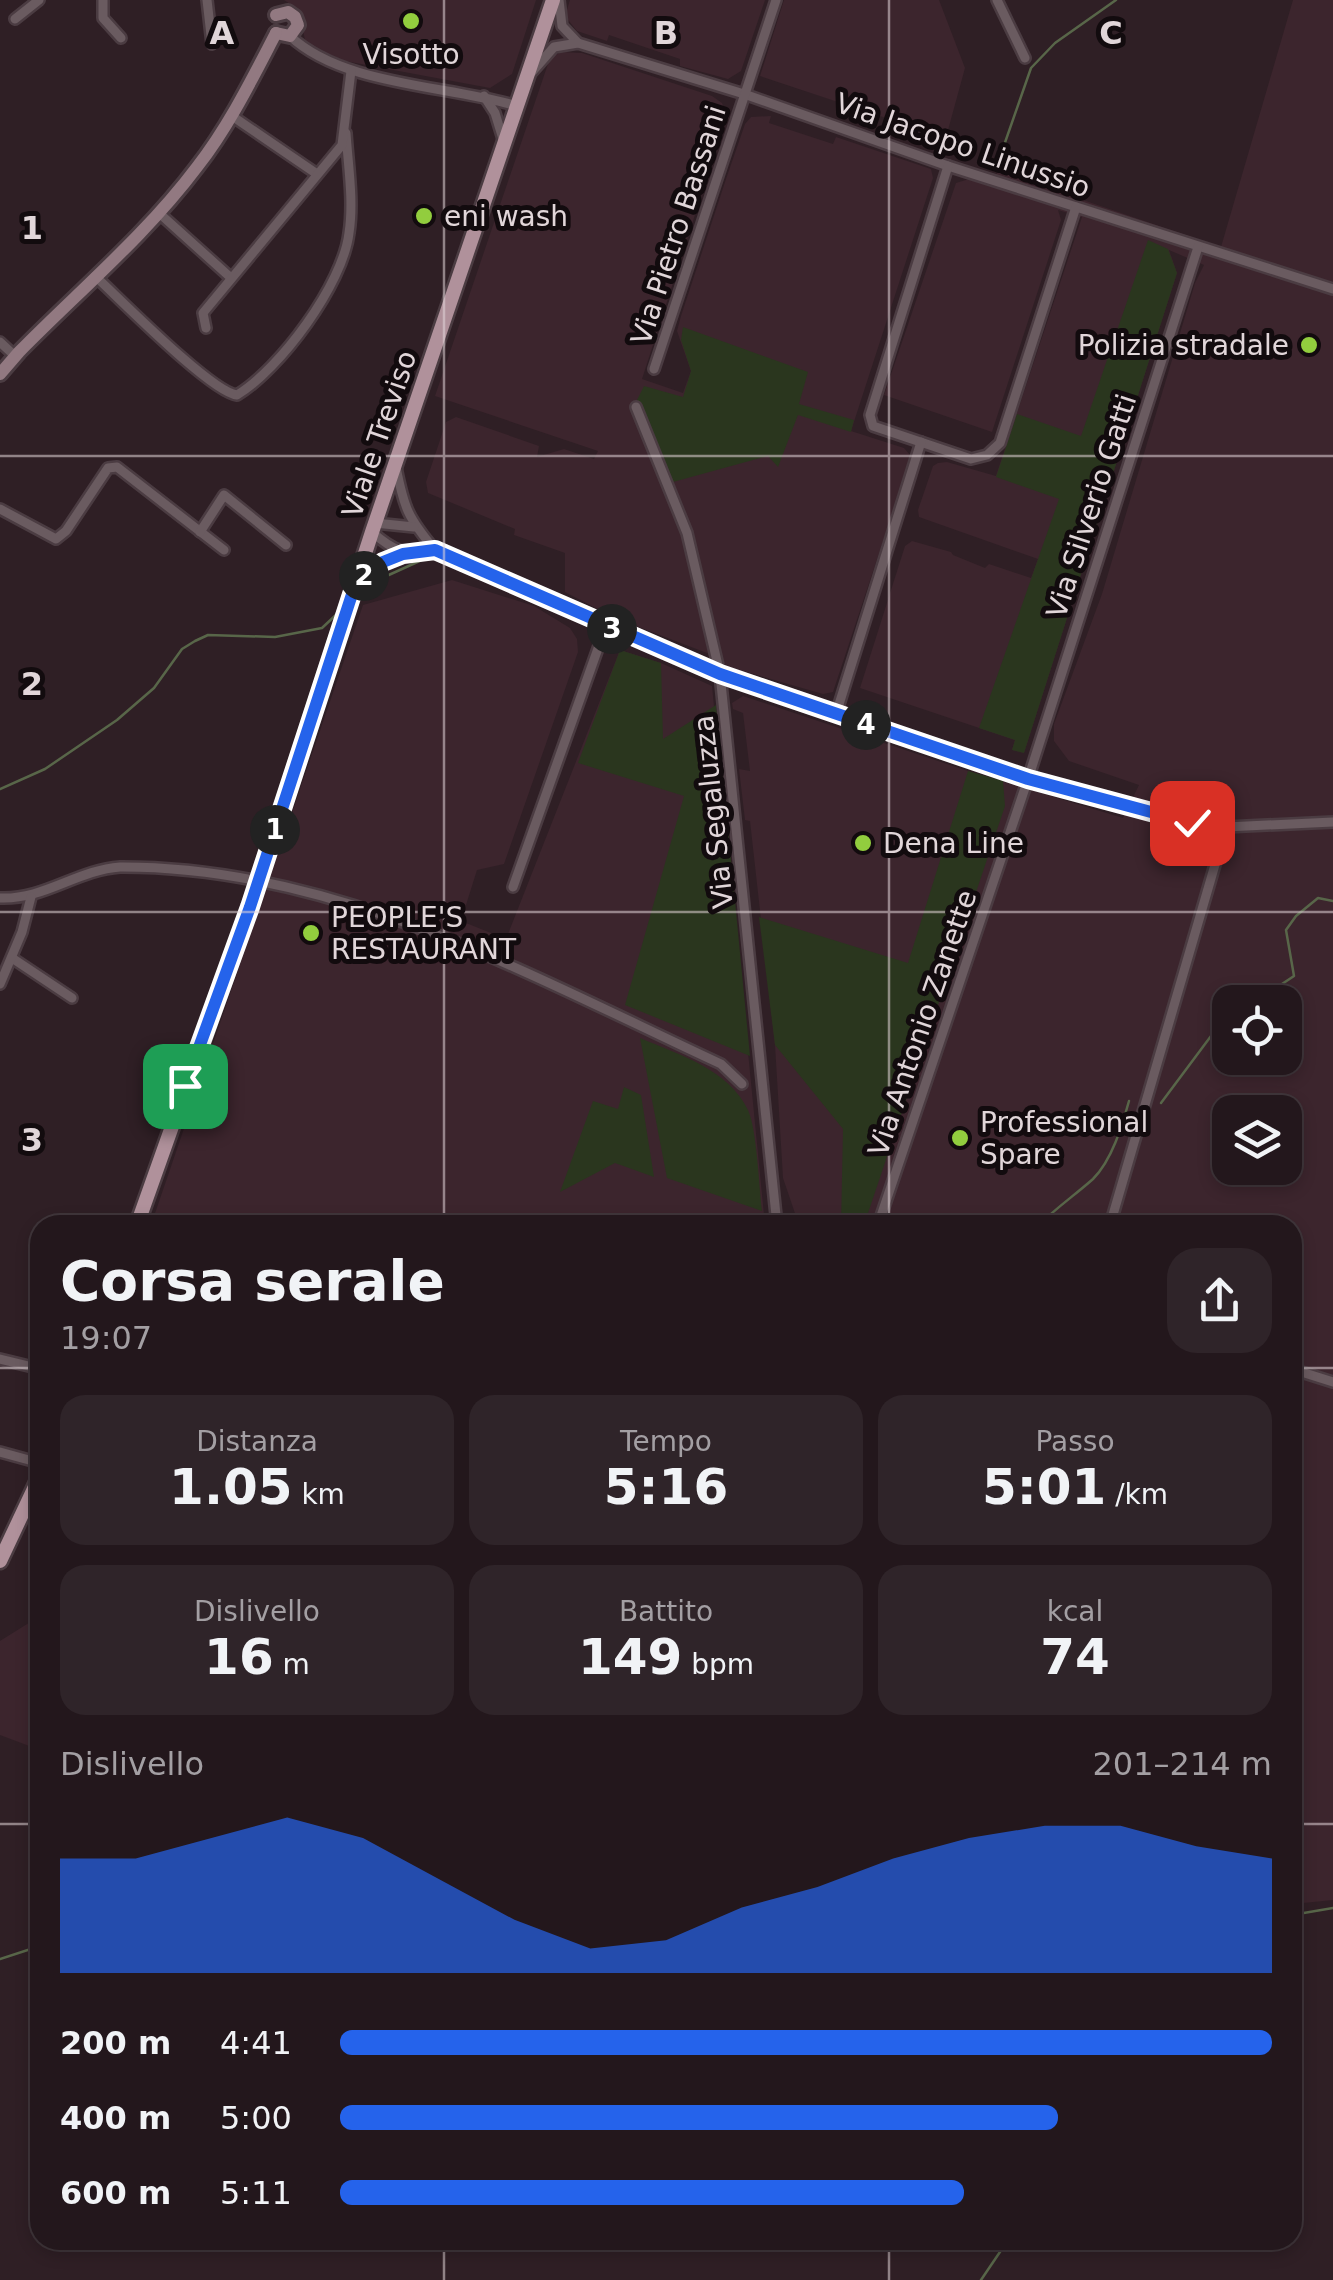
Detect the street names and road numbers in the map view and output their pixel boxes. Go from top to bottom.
street label: Via Jacopo Linussio [831,86,1094,205]
street label: Via Pietro Bassani [624,101,733,349]
street label: Viale Treviso [335,346,423,522]
street label: Via Silverio Gatti [1040,390,1143,622]
street label: Via Segaluzza [687,714,740,910]
street label: Via Antonio Zanette [861,886,984,1161]

